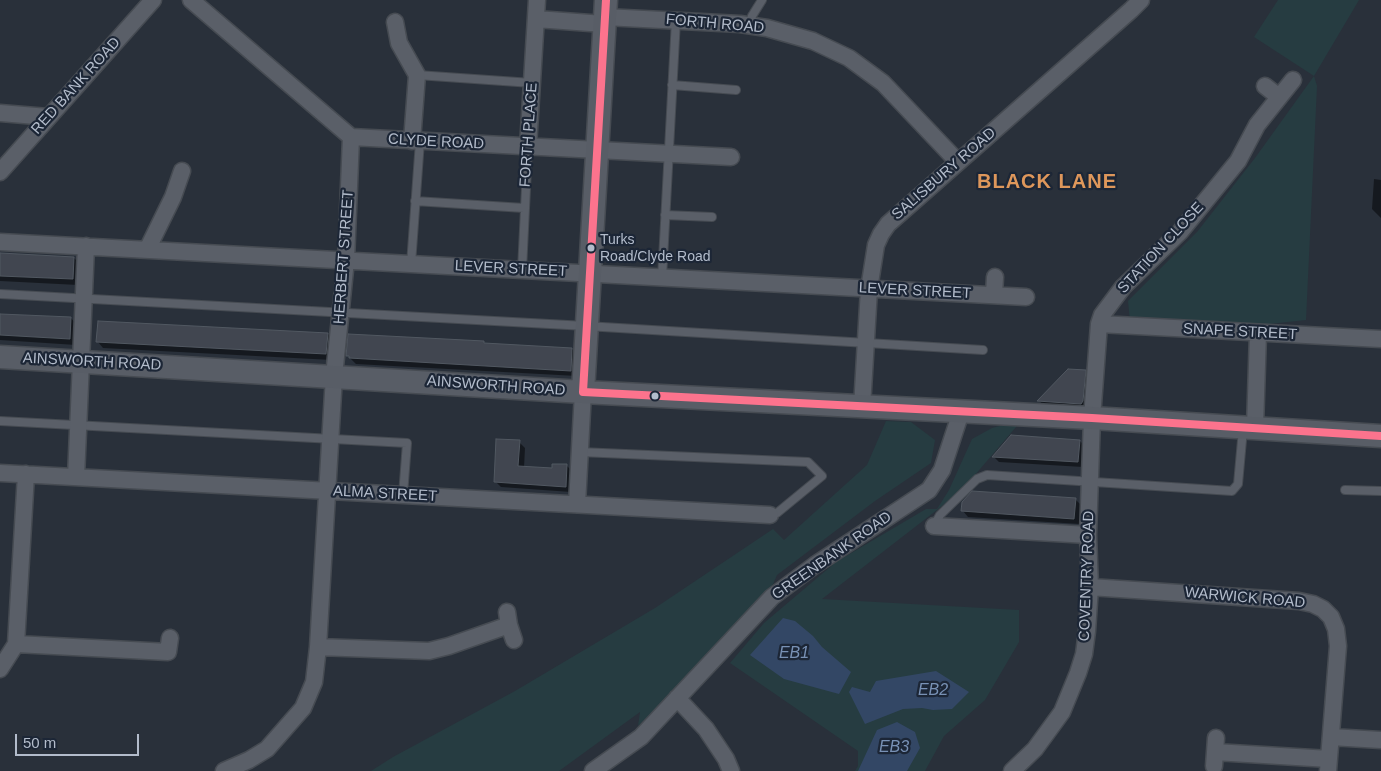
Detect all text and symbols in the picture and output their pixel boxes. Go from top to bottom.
street label: FORTH ROAD [665,11,765,37]
street label: RED BANK ROAD [28,34,124,138]
street label: FORTH PLACE [516,82,542,188]
street label: SALISBURY ROAD [888,124,1000,224]
street label: CLYDE ROAD [387,130,485,154]
district label: BLACK LANE [976,170,1118,194]
street label: HERBERT STREET [330,189,358,325]
street label: STATION CLOSE [1114,199,1208,297]
place label: Turks Road/Clyde Road [600,232,711,264]
marker: Turks Road/Clyde Road [586,243,596,253]
street label: LEVER STREET [454,257,568,281]
street label: LEVER STREET [858,279,972,303]
street label: SNAPE STREET [1183,320,1297,344]
street label: AINSWORTH ROAD [22,349,162,375]
street label: AINSWORTH ROAD [426,372,566,400]
unlabelled marker [650,391,660,401]
street label: ALMA STREET [333,482,437,506]
street label: GREENBANK ROAD [769,508,895,604]
street label: COVENTRY ROAD [1076,510,1098,642]
street label: WARWICK ROAD [1184,584,1306,612]
water label: EB1 [779,644,809,664]
water label: EB2 [918,681,948,701]
scale bar [18,724,141,756]
text: 50 m [23,734,56,751]
water label: EB3 [879,738,909,758]

